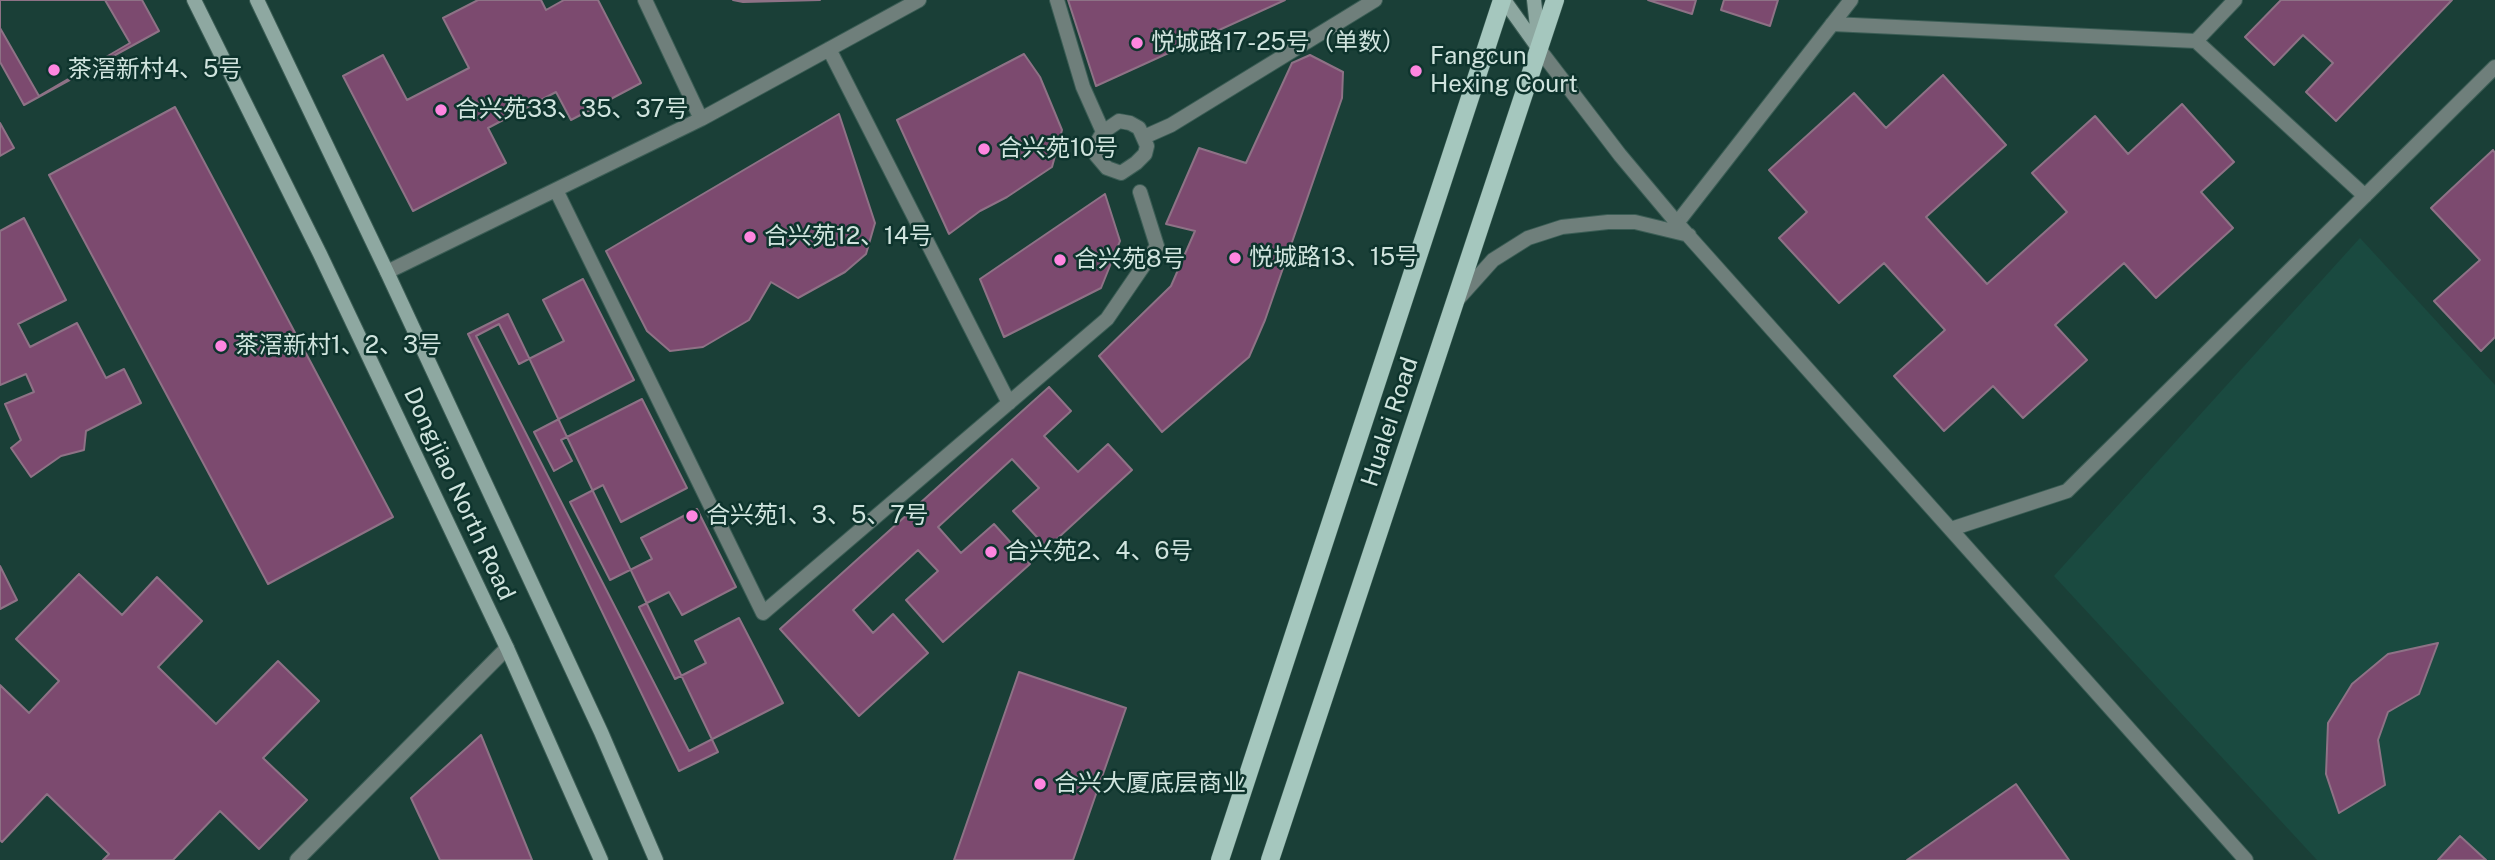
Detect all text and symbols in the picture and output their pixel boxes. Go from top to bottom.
place label: 悦城路17-25号（单数） [1151,29,1406,57]
marker: 悦城路17-25号（单数） [1129,35,1145,51]
place label: Fangcun Hexing Court [1430,43,1578,99]
place label: 茶滘新村4、5号 [68,56,242,84]
marker: 茶滘新村4、5号 [46,62,62,78]
marker: Fangcun Hexing Court [1408,63,1424,79]
place label: 合兴苑33、35、37号 [455,96,689,124]
marker: 合兴苑33、35、37号 [433,102,449,118]
place label: 合兴苑10号 [998,135,1118,163]
marker: 合兴苑10号 [976,141,992,157]
place label: 合兴苑12、14号 [764,223,933,251]
marker: 合兴苑12、14号 [742,229,758,245]
place label: 悦城路13、15号 [1249,244,1419,272]
place label: 合兴苑8号 [1074,246,1186,274]
marker: 悦城路13、15号 [1227,250,1243,266]
marker: 合兴苑8号 [1052,252,1068,268]
place label: 茶滘新村1、2、3号 [235,332,442,360]
marker: 茶滘新村1、2、3号 [213,338,229,354]
street label: Hualei Road [1356,354,1424,490]
street label: Dongjiao North Road [397,383,521,605]
place label: 合兴苑1、3、5、7号 [706,502,929,530]
marker: 合兴苑1、3、5、7号 [684,508,700,524]
place label: 合兴苑2、4、6号 [1005,538,1193,566]
marker: 合兴苑2、4、6号 [983,544,999,560]
place label: 合兴大厦底层商业 [1054,770,1246,798]
marker: 合兴大厦底层商业 [1032,776,1048,792]

